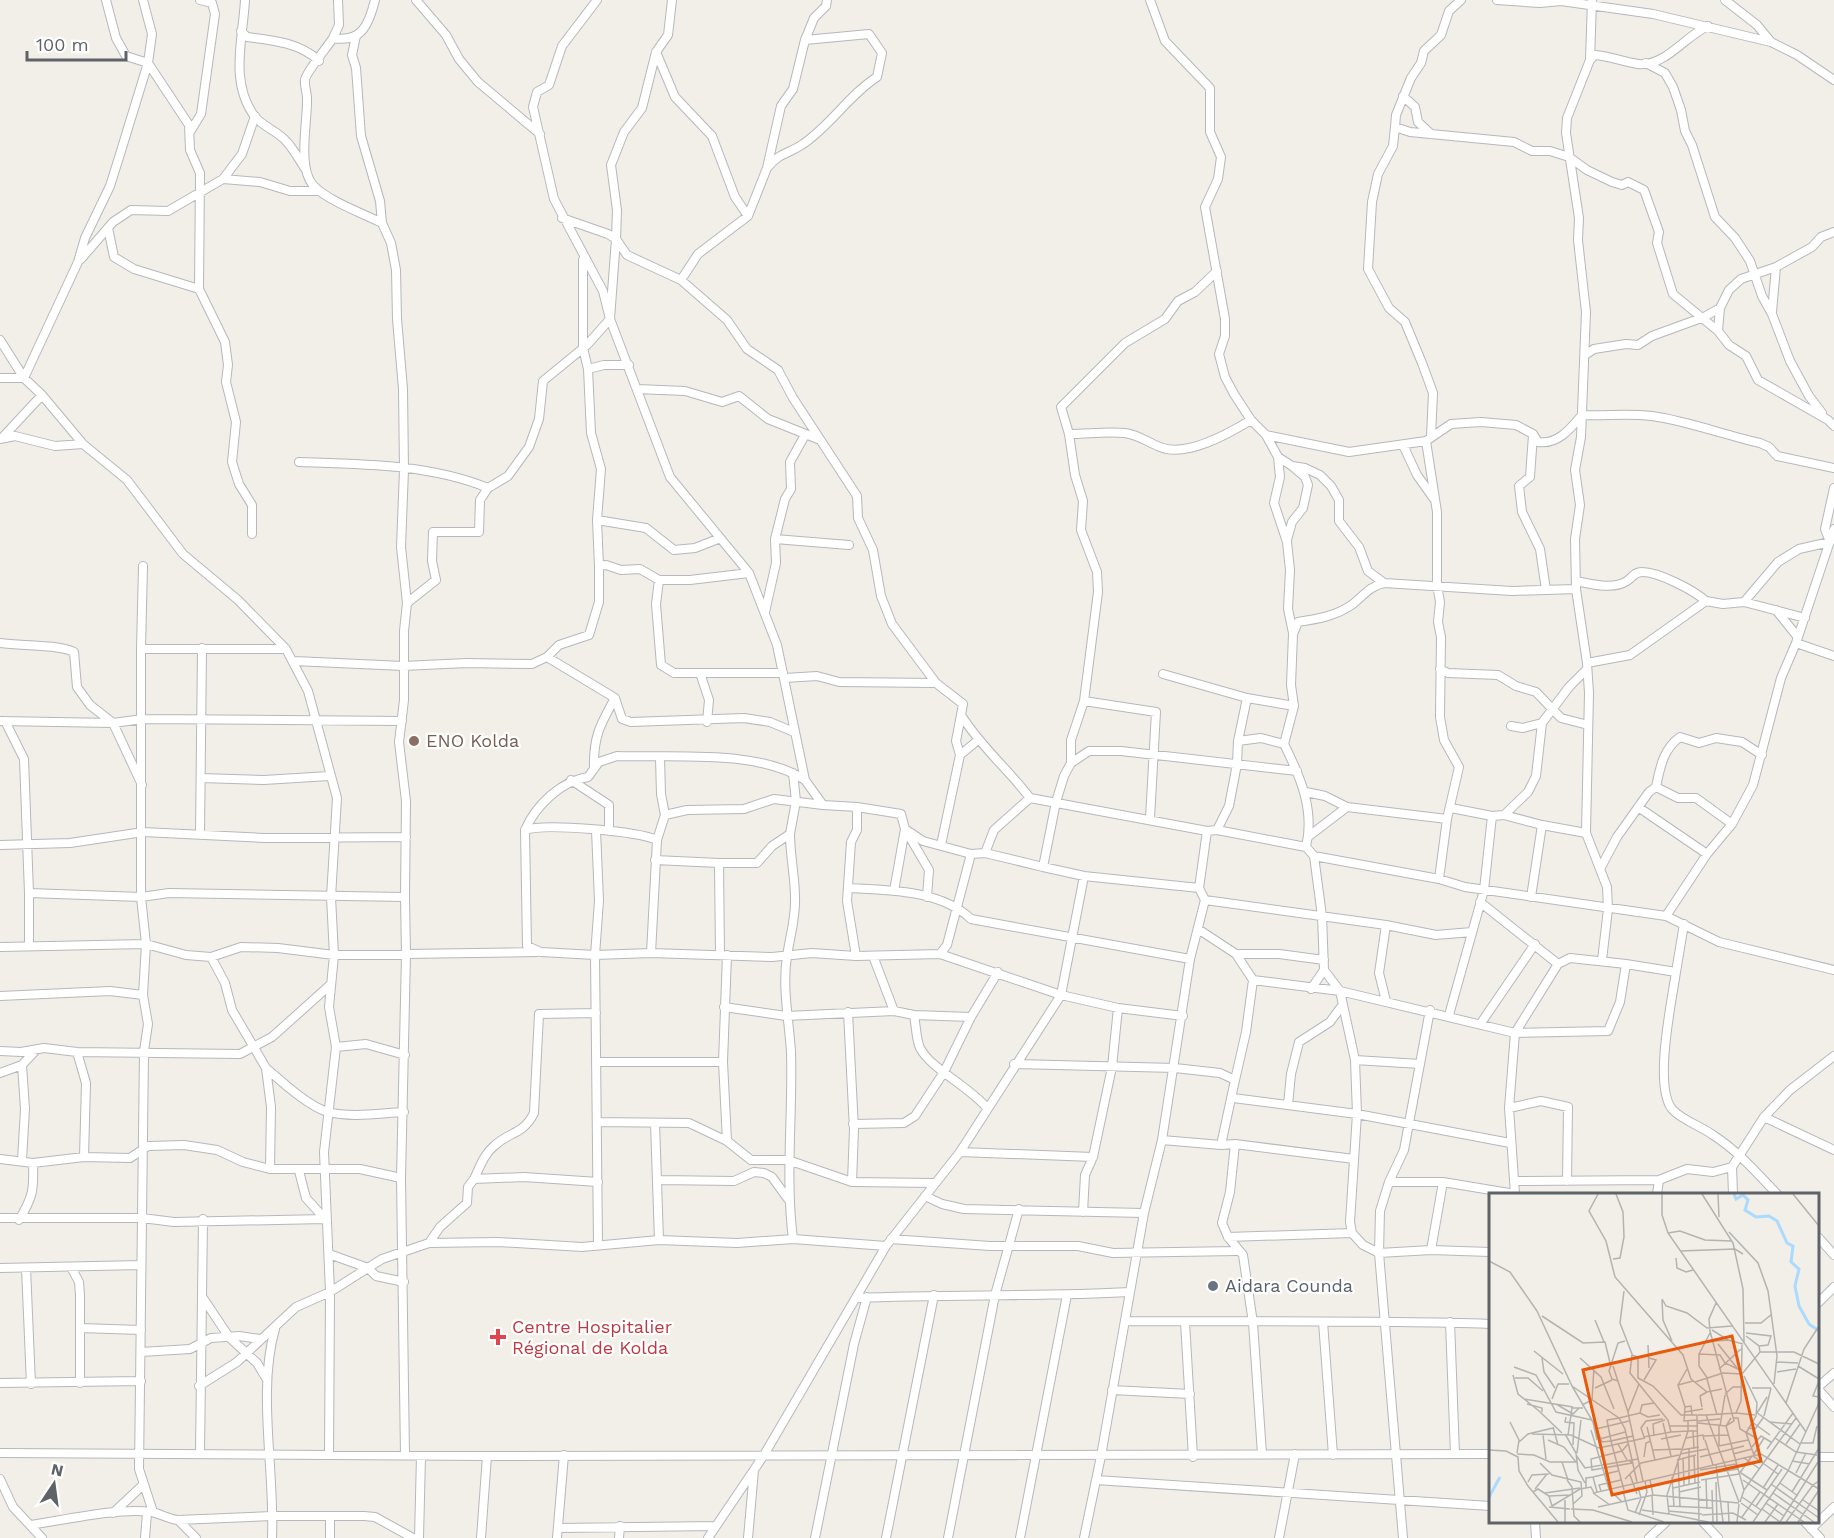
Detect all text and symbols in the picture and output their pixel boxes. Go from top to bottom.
scale bar [27,24,126,62]
text: 100 m [36,34,89,55]
place label: ENO Kolda [426,730,519,751]
marker: ENO Kolda [407,734,421,748]
inset map [1489,1193,1819,1523]
place label: Aidara Counda [1225,1275,1353,1296]
marker: Aidara Counda [1206,1279,1220,1293]
place label: Centre Hospitalier Régional de Kolda [512,1316,672,1358]
marker: Centre Hospitalier Régional de Kolda [489,1328,507,1346]
north arrow [24,1454,84,1514]
text: N [49,1459,65,1480]

